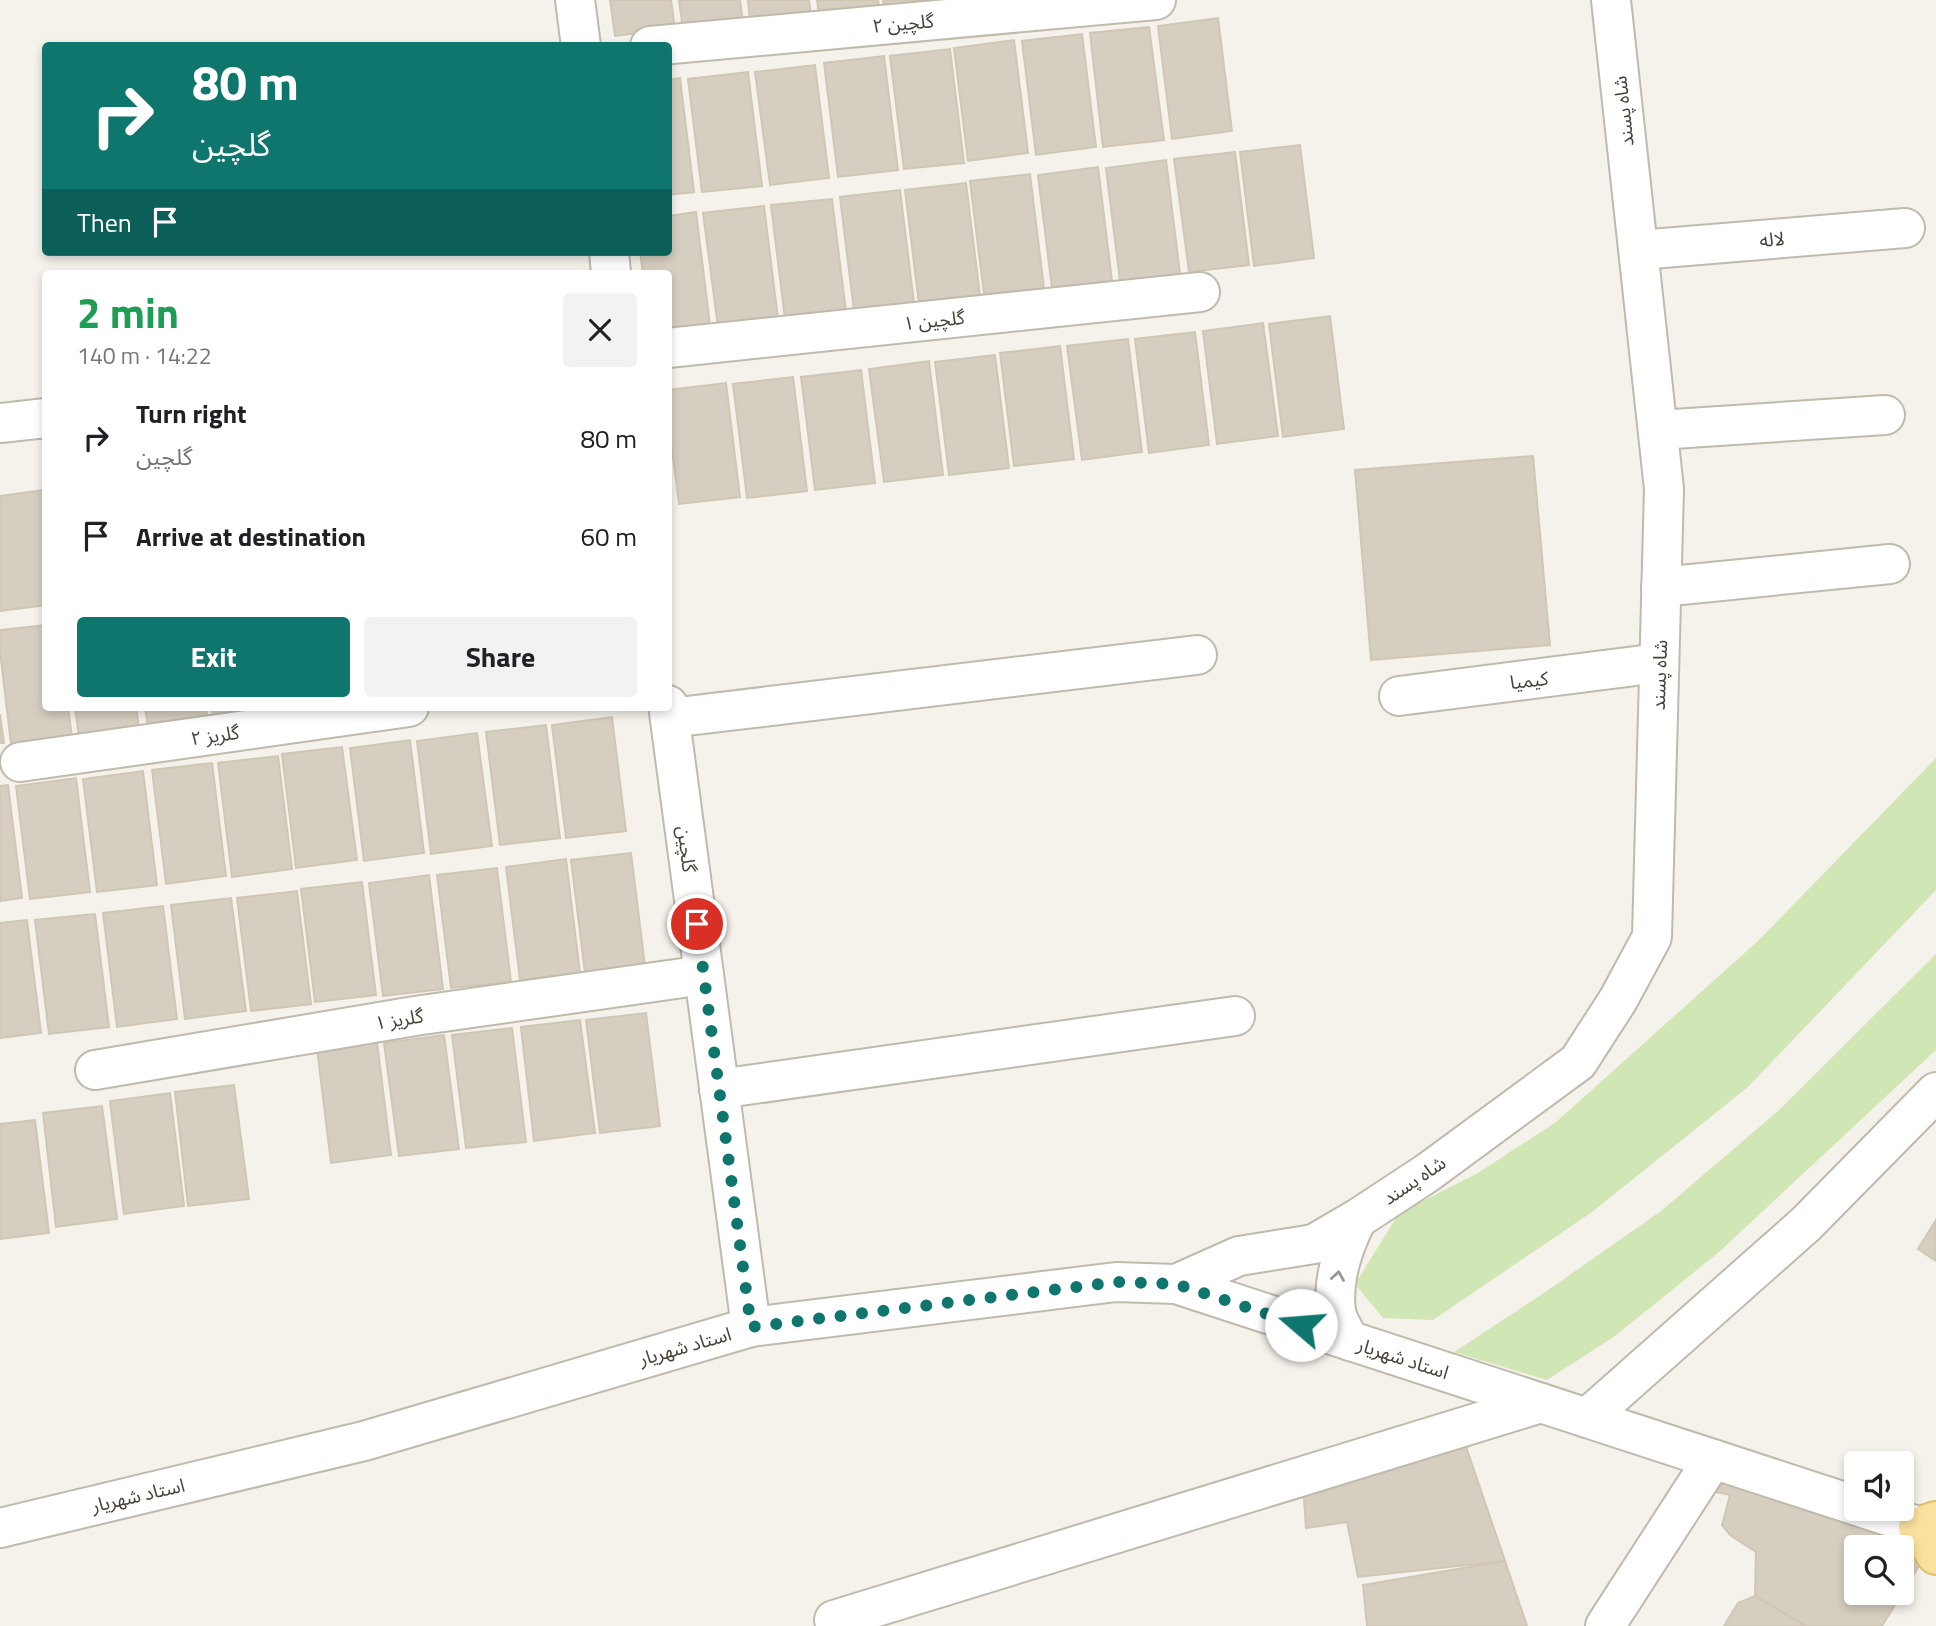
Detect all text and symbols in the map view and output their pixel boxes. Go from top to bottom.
street label: گلچین ۲ [871,5,936,40]
text: 80 m [192,44,299,119]
icon: right [77,70,168,161]
street label: شاه پسند [1604,74,1641,148]
text: گلچین [192,120,270,168]
text: Then [77,203,132,242]
icon: arrive [146,203,184,241]
street label: لاله [1758,223,1786,254]
text: 2 min [77,280,179,344]
button: close [563,293,637,367]
street label: گلچین ۱ [902,302,967,337]
text: 140 m · 14:22 [77,338,212,373]
text: Turn right [136,394,247,433]
icon: right [77,419,115,457]
text: 80 m [580,419,637,458]
text: گلچین [136,439,192,474]
icon: arrive [77,517,115,555]
text: Arrive at destination [136,517,366,556]
text: 60 m [580,517,637,556]
button: Exit [77,617,350,697]
button: Share [364,617,637,697]
street label: شاه پسند [1643,639,1674,711]
street label: کیمیا [1508,663,1551,696]
street label: گلریز ۲ [189,717,242,752]
street label: گلچین [670,824,705,875]
pin [667,894,727,954]
icon: arrive [678,905,716,943]
street label: گلریز ۱ [373,1000,426,1037]
street label: شاه پسند [1376,1148,1451,1211]
one-way arrow [1330,1270,1345,1282]
position arrow [1264,1288,1338,1362]
street label: استاد شهریار [634,1318,734,1373]
street label: استاد شهریار [1353,1329,1453,1386]
map controls [1844,1451,1914,1605]
button: sound [1844,1451,1914,1521]
street label: استاد شهریار [87,1470,187,1520]
button: search [1844,1535,1914,1605]

